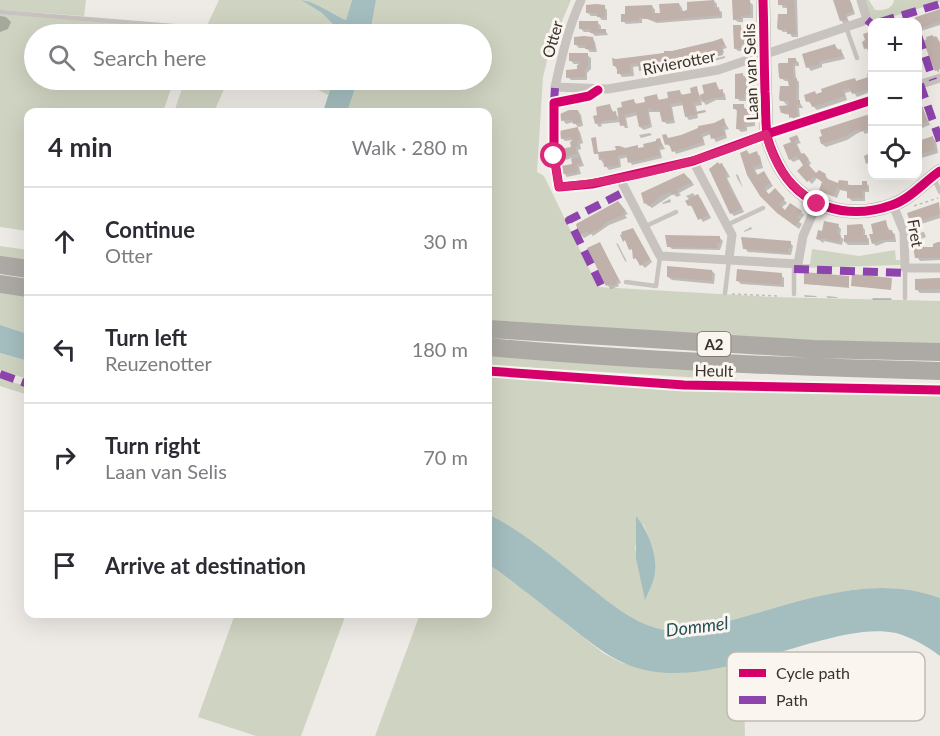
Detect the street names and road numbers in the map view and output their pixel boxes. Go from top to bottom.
street label: Otter [538,18,566,60]
street label: Laan van Selis [739,23,761,121]
street label: Rivierotter [641,46,717,78]
street label: Fret [904,218,928,249]
road number: A2 [698,332,730,356]
street label: Heult [694,360,734,380]

